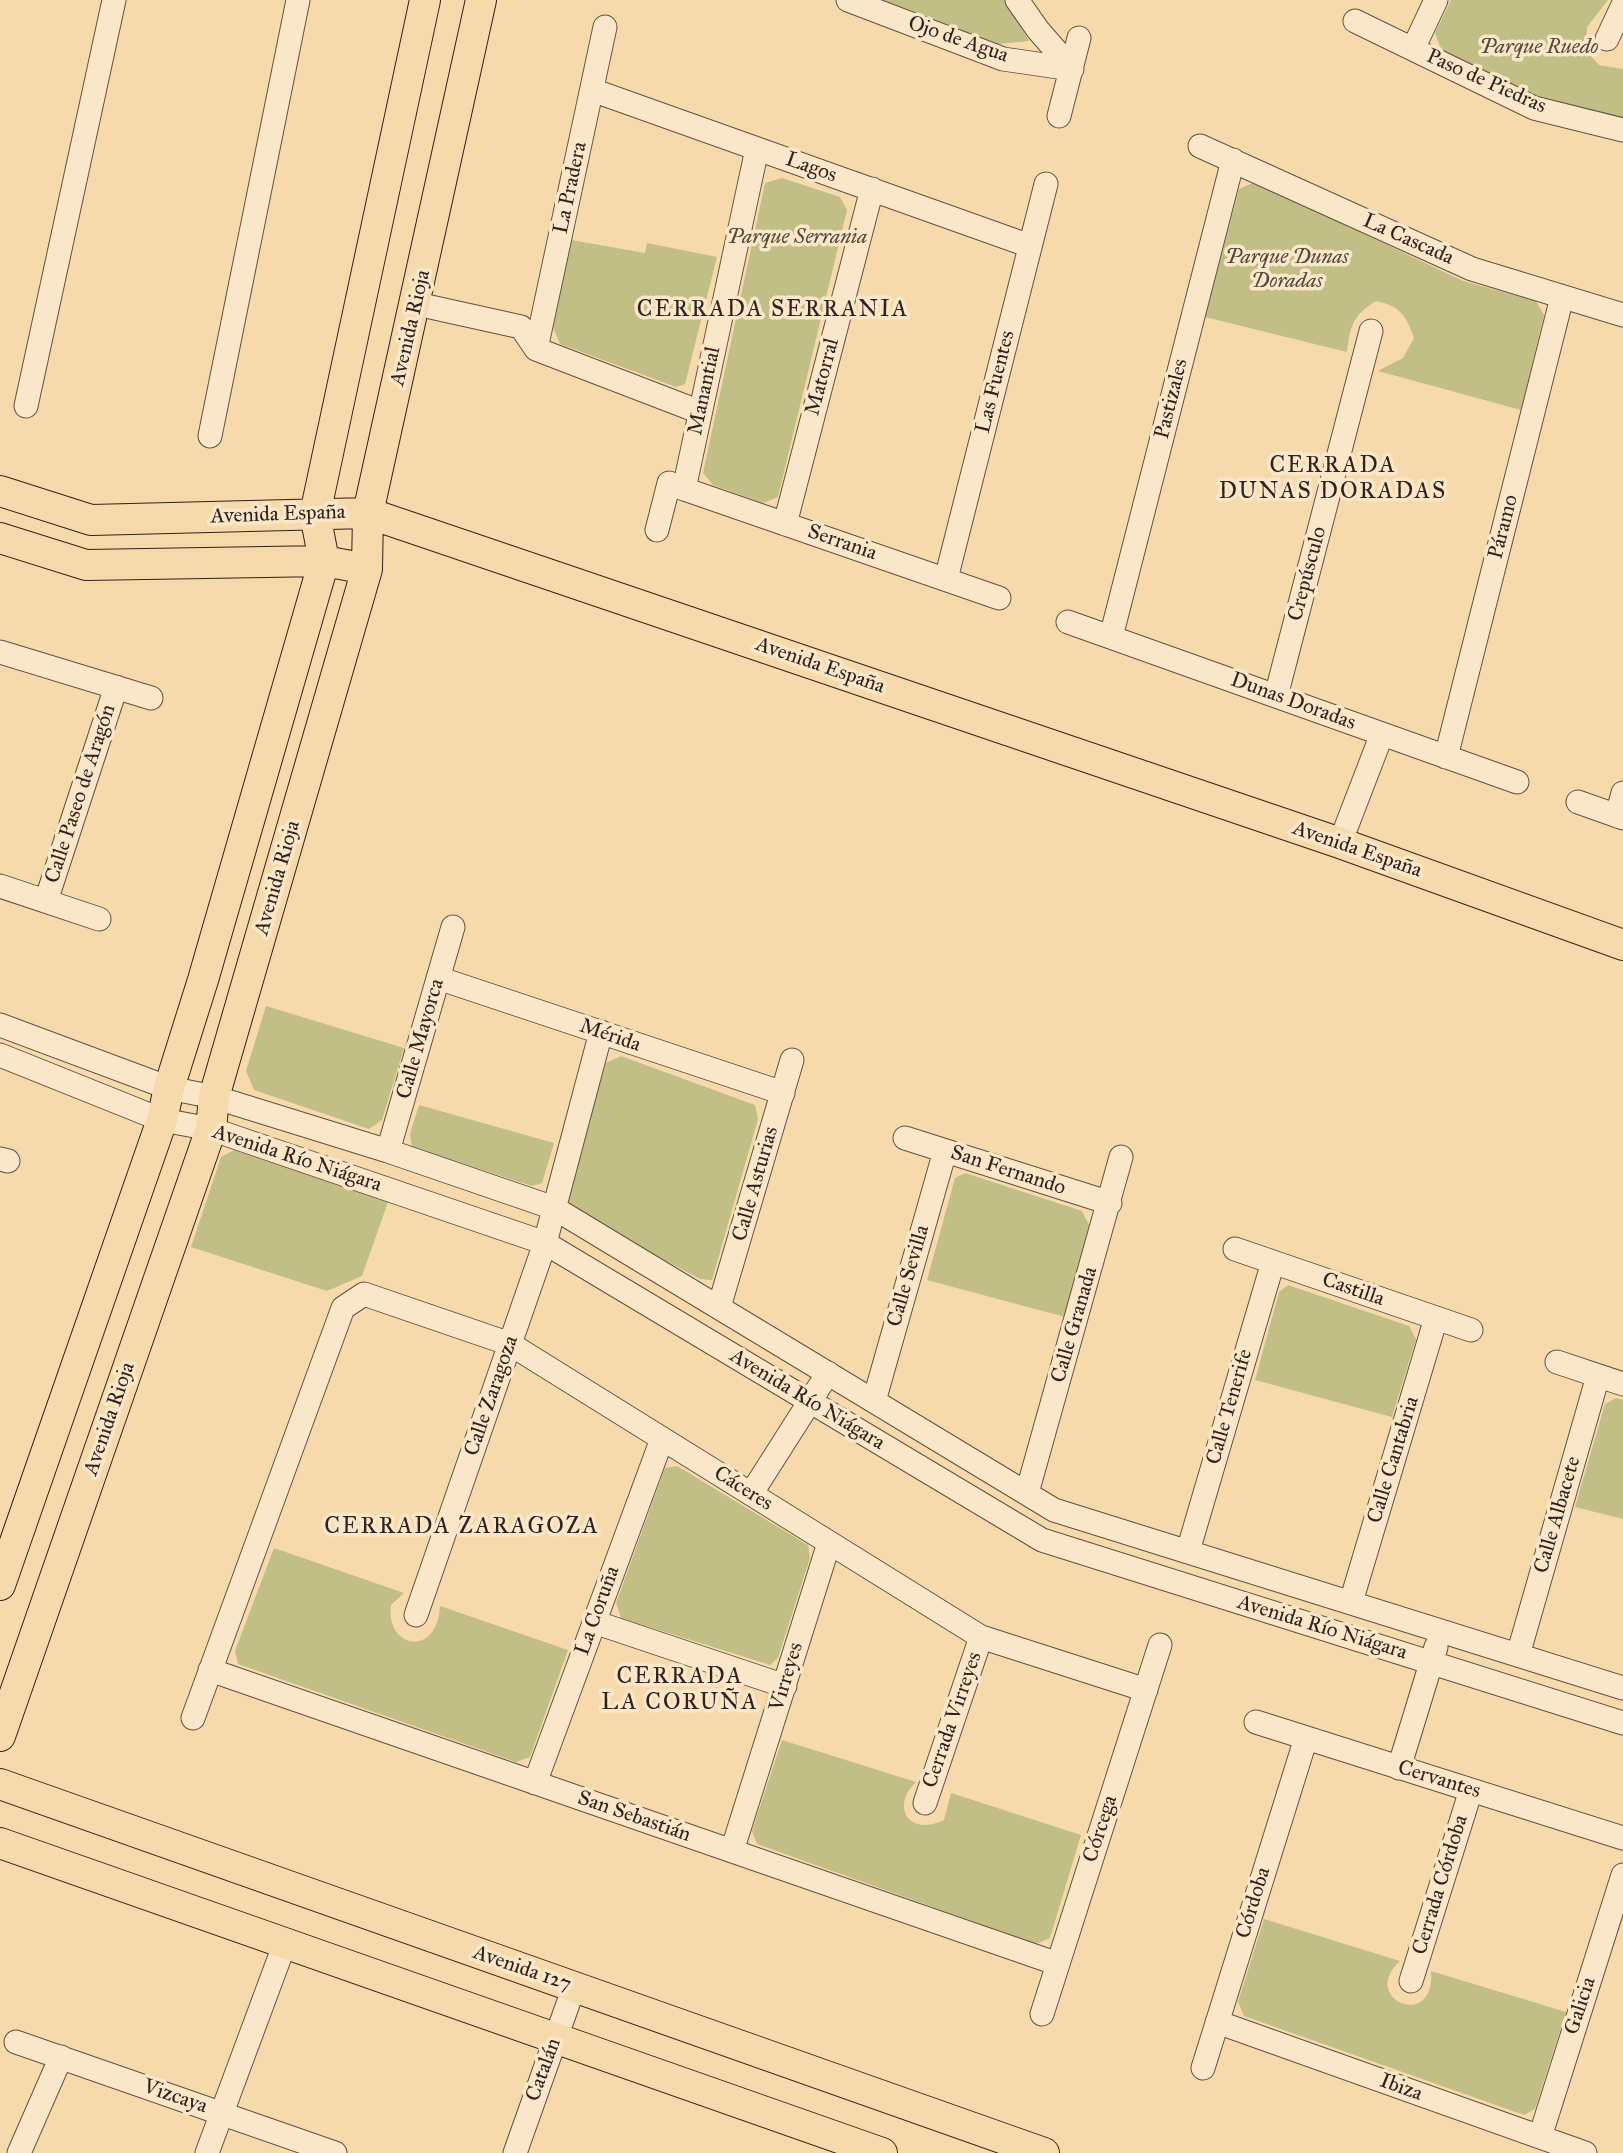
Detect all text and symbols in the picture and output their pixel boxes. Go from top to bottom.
street label: Ojo de Agua [905,11,1011,69]
park label: Parque Ruedo [1479,35,1599,61]
street label: Paso de Piedras [1422,44,1550,120]
street label: La Pradera [549,140,593,236]
street label: Lagos [782,147,840,189]
street label: La Cascada [1359,209,1457,271]
park label: Parque Serrania [727,225,867,251]
park label: Parque Dunas Doradas [1225,245,1349,295]
street label: Avenida Rioja [385,268,437,388]
district label: CERRADA SERRANIA [639,296,907,324]
street label: Las Fuentes [971,328,1021,436]
street label: Matorral [801,336,845,418]
street label: Manantial [683,344,727,438]
street label: Pastizales [1150,356,1194,442]
district label: CERRADA DUNAS DORADAS [1220,452,1446,506]
street label: Páramo [1484,492,1524,562]
street label: Avenida España [210,500,346,530]
street label: Serrania [804,519,880,567]
street label: Crepúsculo [1283,524,1333,624]
street label: Avenida España [752,632,888,700]
street label: Dunas Doradas [1227,668,1359,736]
street label: Calle Paseo de Aragón [40,701,122,887]
street label: Avenida España [1289,816,1425,884]
street label: Avenida Rioja [250,818,306,938]
street label: Calle Mayorca [392,976,450,1102]
street label: Mérida [576,1014,644,1058]
street label: Avenida Río Niágara [209,1120,385,1198]
street label: Calle Asturias [728,1124,784,1244]
street label: San Fernando [947,1141,1069,1201]
street label: Calle Sevilla [882,1222,936,1330]
street label: Calle Granada [1046,1264,1104,1386]
street label: Castilla [1319,1268,1387,1312]
street label: Calle Zaragoza [460,1333,524,1459]
street label: Avenida Río Niágara [725,1344,889,1456]
street label: Calle Tenerife [1202,1347,1258,1467]
street label: Avenida Rioja [79,1359,141,1479]
street label: Calle Cantabria [1363,1394,1425,1526]
street label: Calle Albacete [1529,1454,1587,1576]
street label: Cáceres [709,1461,777,1517]
district label: CERRADA ZARAGOZA [326,1513,598,1541]
street label: La Coruña [570,1563,626,1659]
street label: Avenida Río Niágara [1234,1590,1410,1666]
street label: Virreyes [765,1640,809,1714]
street label: Cerrada Virreyes [918,1649,988,1791]
district label: CERRADA LA CORUÑA [602,1663,758,1717]
street label: Cervantes [1395,1755,1483,1805]
street label: San Sebastián [574,1786,694,1848]
street label: Córcega [1078,1792,1124,1866]
street label: Cerrada Córdoba [1408,1812,1474,1958]
street label: Córdoba [1231,1864,1277,1942]
street label: Avenida 127 [470,1940,574,1998]
street label: Galicia [1560,1974,1602,2038]
street label: Catalán [521,2035,567,2105]
street label: Ibiza [1376,2069,1426,2107]
street label: Vizcaya [140,2074,210,2120]

